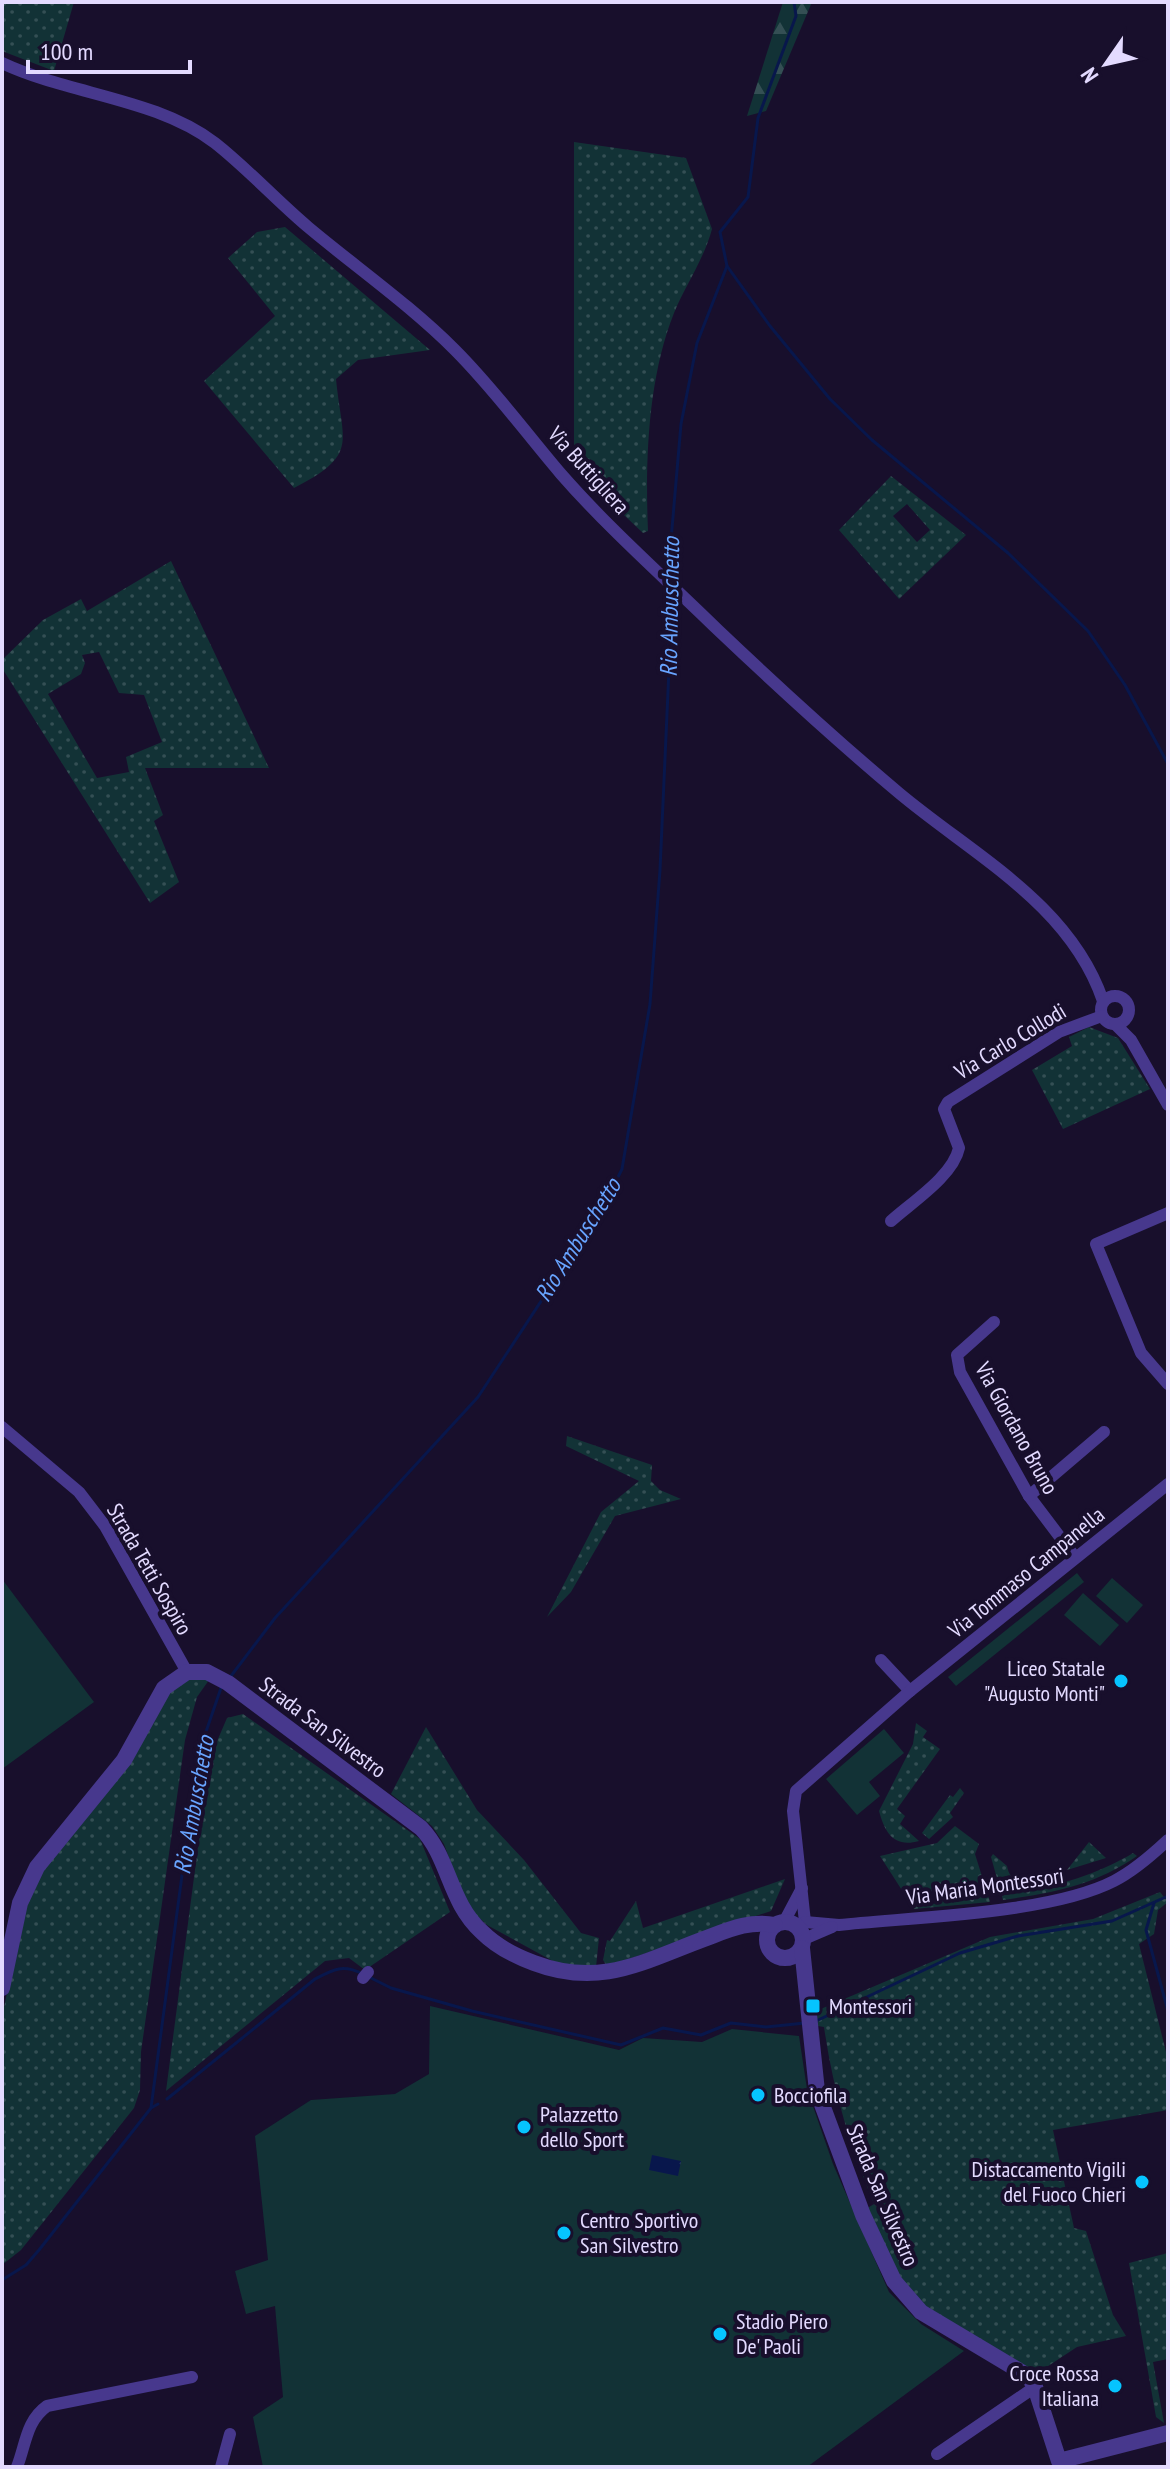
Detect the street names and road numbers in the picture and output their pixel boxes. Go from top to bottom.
street label: Via Buttigliera [542,420,636,520]
street label: Via Carlo Collodi [948,997,1071,1086]
street label: Via Giordano Bruno [969,1356,1065,1499]
street label: Strada Tetti Sospiro [101,1498,199,1640]
street label: Via Tommaso Campanella [941,1500,1110,1644]
street label: Strada San Silvestro [254,1670,392,1784]
street label: Via Maria Montessori [903,1861,1066,1911]
street label: Strada San Silvestro [840,2120,926,2270]

